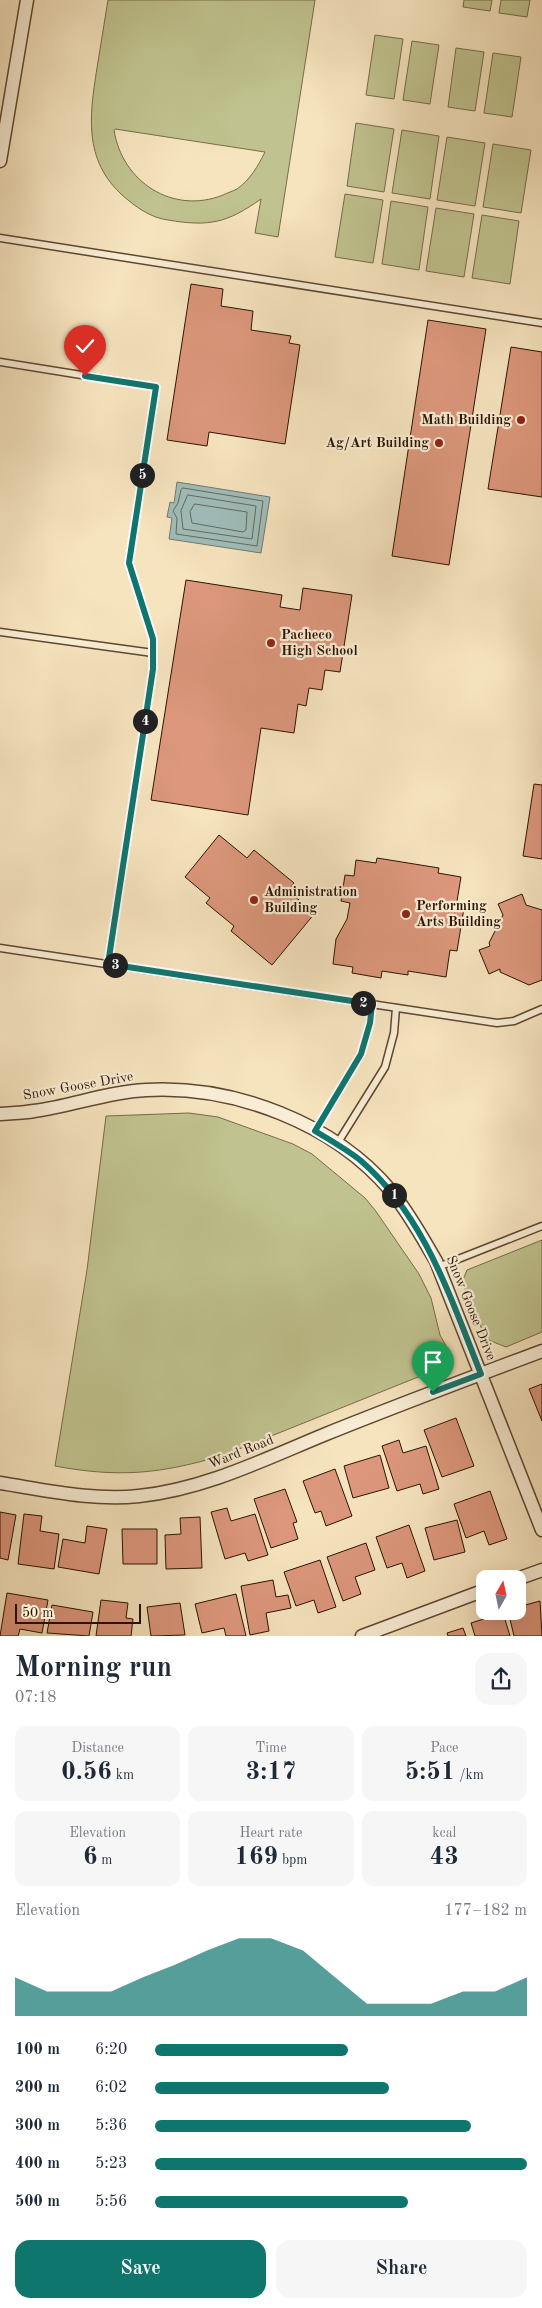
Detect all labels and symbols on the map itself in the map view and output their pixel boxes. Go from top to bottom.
pin [64,325,106,376]
place label: Math Building [421,413,511,427]
marker: Math Building [515,414,527,426]
place label: Ag/Art Building [325,436,429,451]
marker: Ag/Art Building [433,437,445,449]
pin: 5 [130,462,154,488]
place label: Pacheco High School [281,628,358,658]
marker: Pacheco High School [265,637,277,649]
pin: 4 [132,708,158,734]
place label: Administration Building [264,885,357,915]
marker: Administration Building [248,894,260,906]
place label: Performing Arts Building [416,899,501,929]
marker: Performing Arts Building [400,908,412,920]
pin: 3 [102,952,128,978]
pin: 2 [350,990,376,1016]
street label: Snow Goose Drive [22,1069,134,1103]
pin: 1 [382,1182,406,1208]
street label: Snow Goose Drive [444,1254,498,1362]
pin [412,1341,454,1392]
street label: Ward Road [206,1433,276,1471]
north arrow [476,1570,526,1620]
scale bar [15,1600,141,1624]

